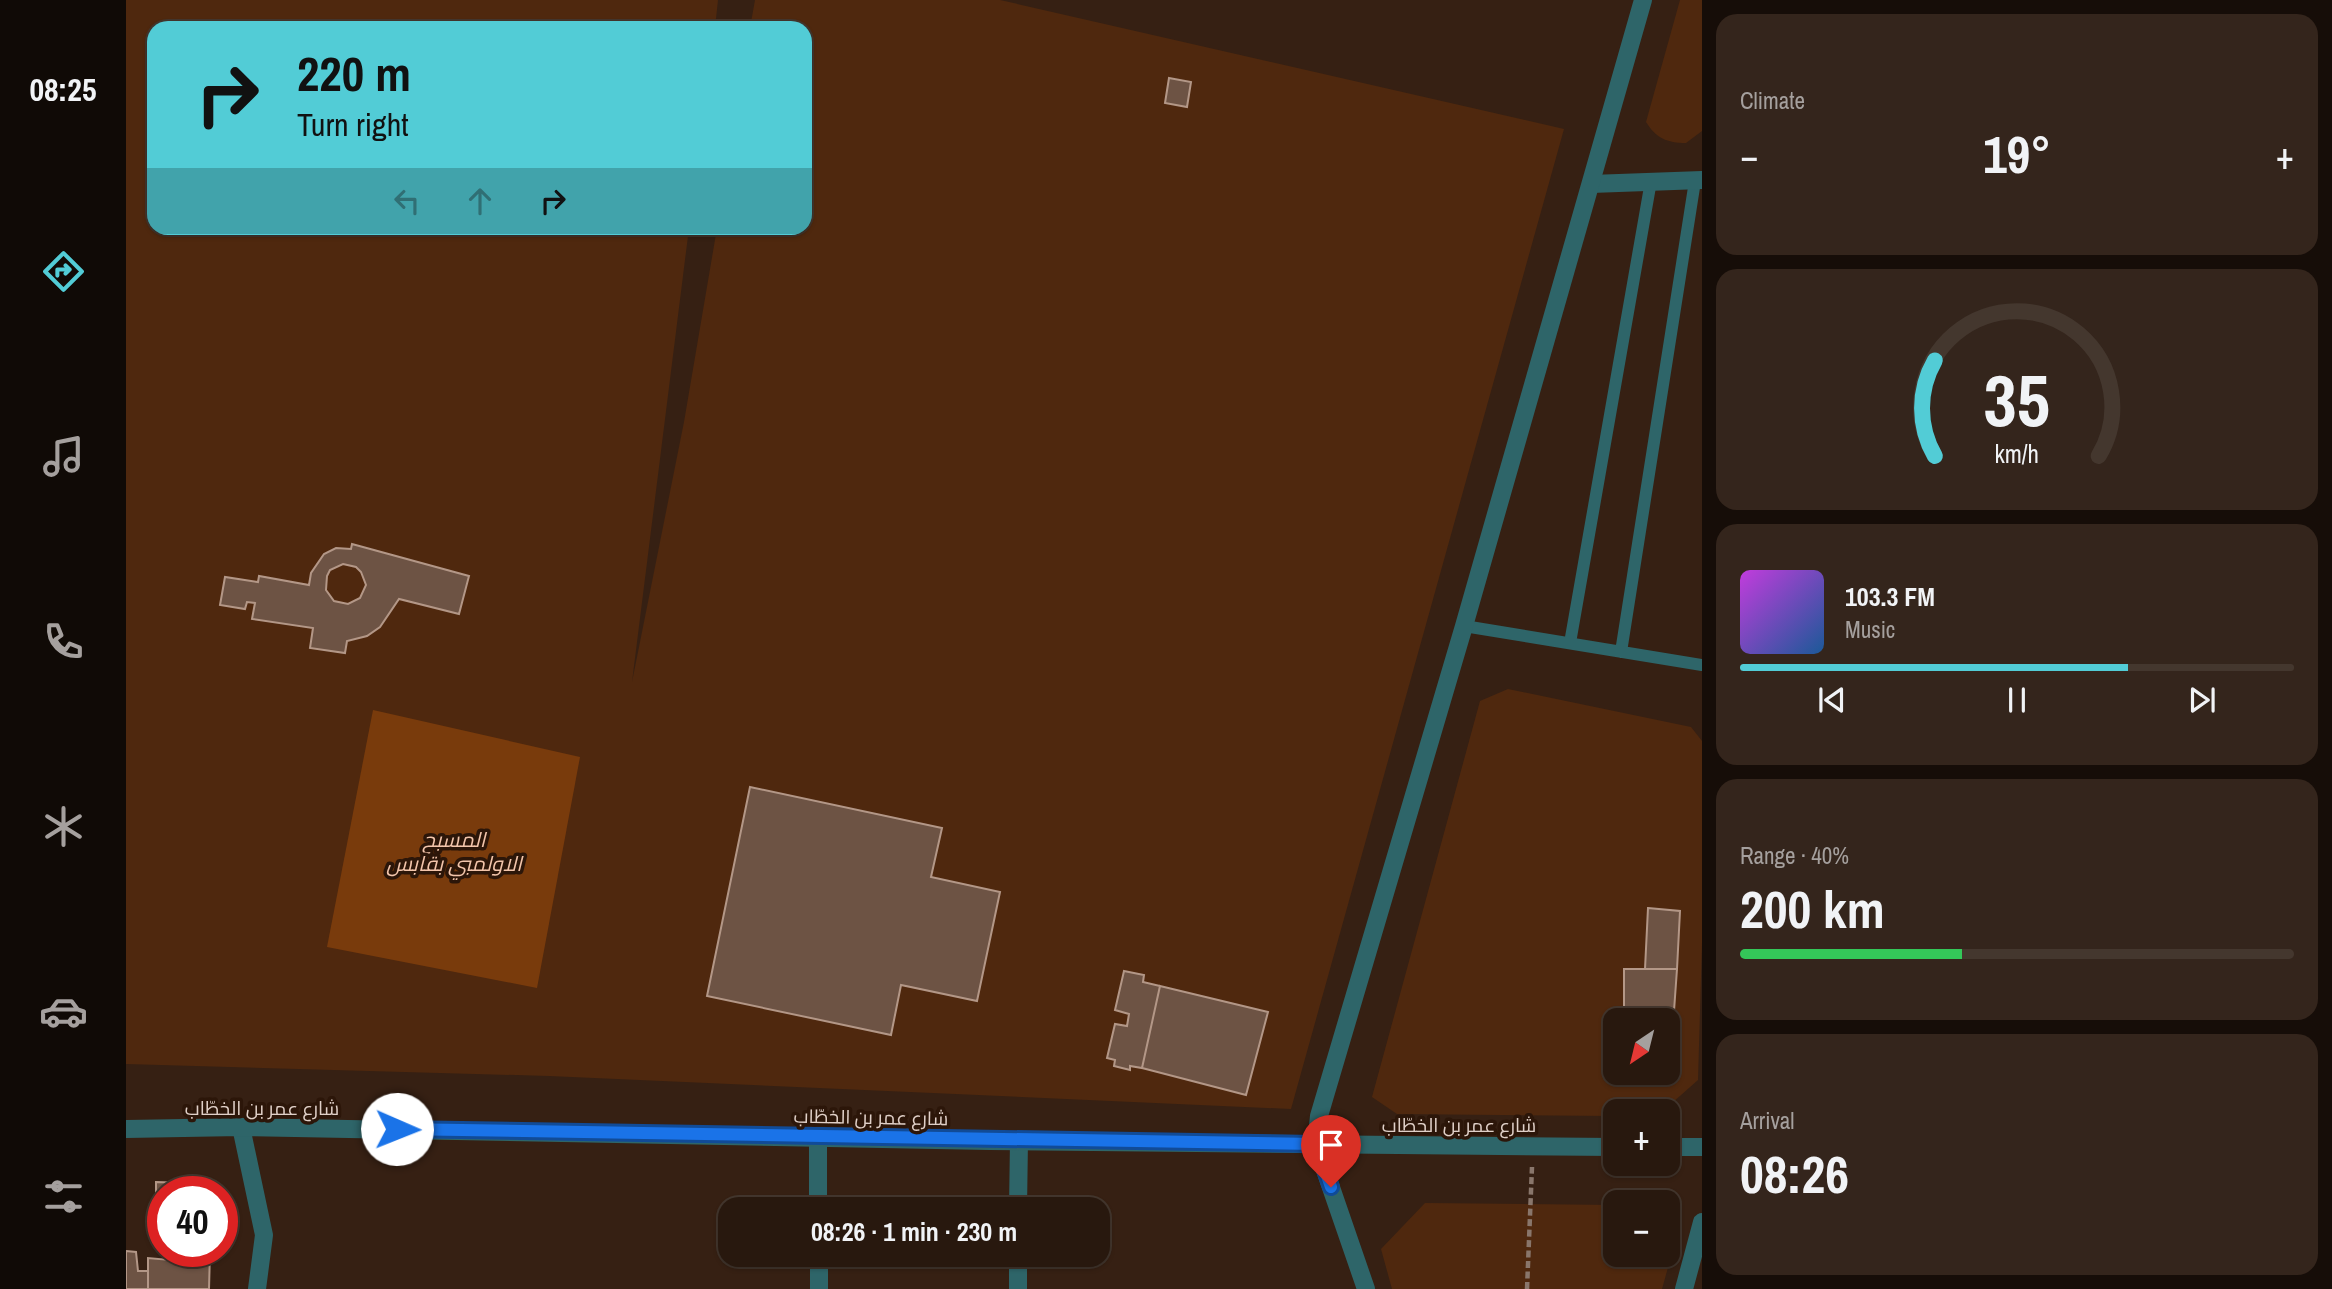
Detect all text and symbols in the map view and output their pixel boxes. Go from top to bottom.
text: 220 m [297,40,411,106]
icon: right [182,49,273,140]
text: 08:25 [29,68,97,111]
text: Climate [1740,85,1805,116]
text: Turn right [297,103,409,146]
text: 19° [1983,119,2051,189]
text: − [1740,130,1758,181]
text: + [2276,130,2294,181]
icon: left [388,182,426,220]
icon: ahead [461,182,499,220]
icon: right [534,182,572,220]
icon: directions [39,247,88,296]
text: 35 [1984,351,2050,449]
icon: music [39,432,88,481]
text: km/h [1995,436,2039,470]
text: 103.3 FM [1845,579,1935,614]
text: Music [1845,614,1895,645]
icon: phone [39,617,88,666]
icon: previous [1813,681,1851,719]
icon: pause [1998,681,2036,719]
icon: next [2183,681,2221,719]
icon: climate [39,802,88,851]
water label: المسبح الاولمبي بقابس [386,825,524,881]
text: Range · 40% [1740,840,1849,871]
text: 200 km [1740,874,1885,944]
icon: car [39,987,88,1036]
north arrow [1603,1008,1680,1085]
map controls [1603,1008,1680,1267]
position arrow [360,1092,434,1166]
street label: شارع عمر بن الخطّاب [185,1095,339,1122]
button: + [1603,1099,1680,1176]
street label: شارع عمر بن الخطّاب [793,1103,949,1132]
text: Arrival [1740,1105,1795,1136]
street label: شارع عمر بن الخطّاب [1382,1112,1536,1139]
pin [1301,1115,1361,1187]
icon: arrive [1312,1126,1350,1164]
text: 08:26 [1740,1139,1849,1209]
icon: filters [39,1172,88,1221]
speed limit sign: 40 [147,1176,238,1267]
button: − [1603,1190,1680,1267]
text: 08:26 · 1 min · 230 m [811,1214,1017,1249]

